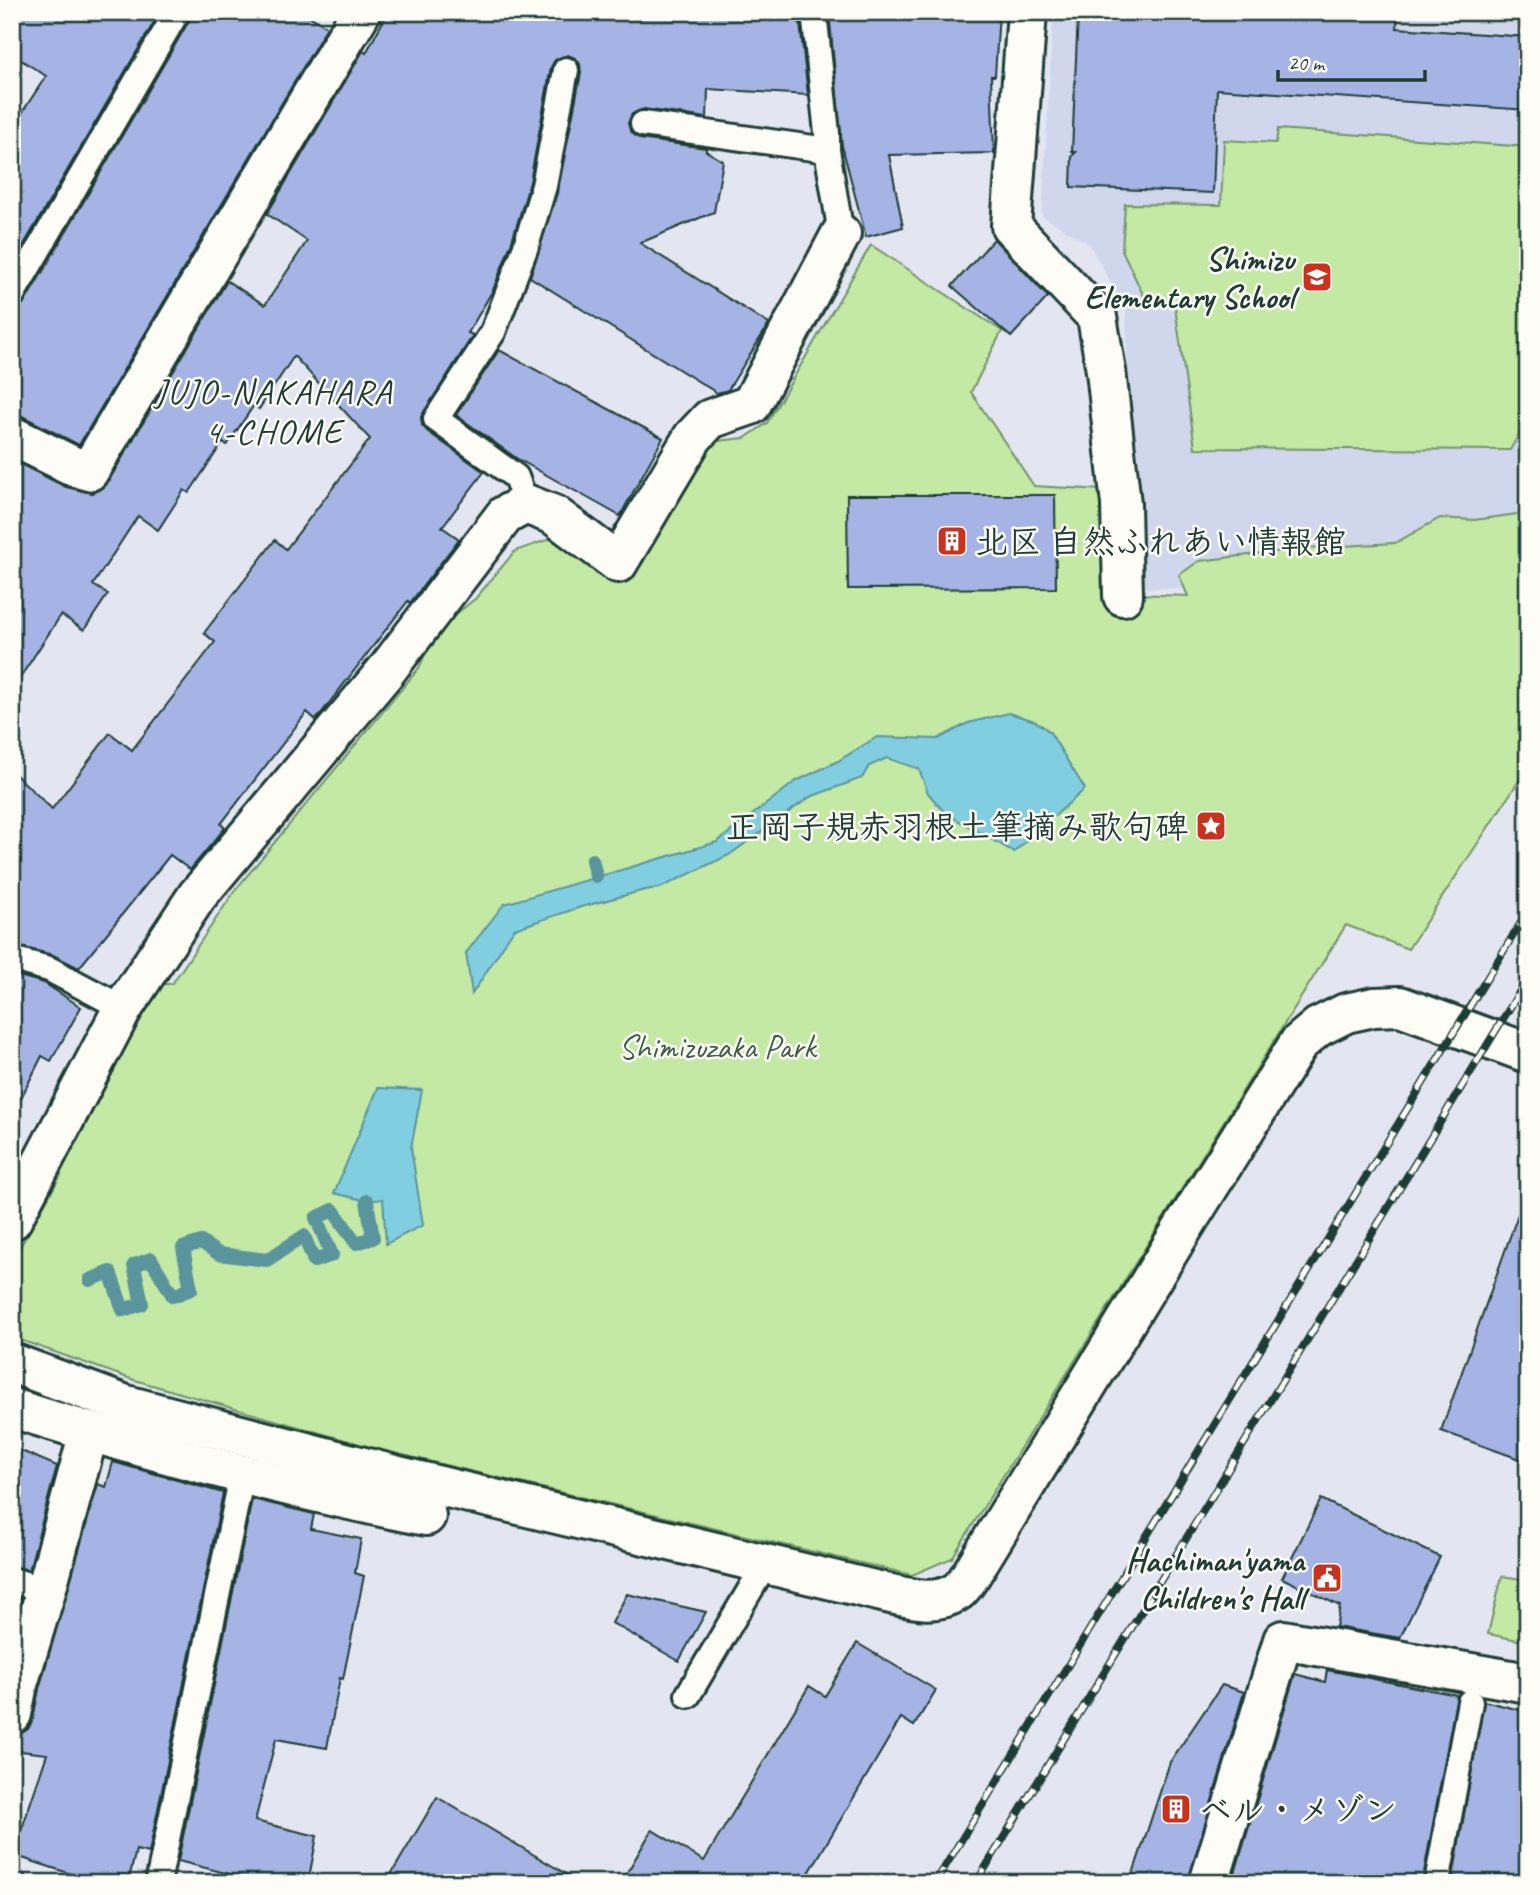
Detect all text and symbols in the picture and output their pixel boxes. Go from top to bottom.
scale bar [1278,38,1424,82]
text: 20 m [1288,50,1326,76]
place label: Shimizu Elementary School [1085,238,1300,318]
school or university icon: Shimizu Elementary School [1300,260,1334,294]
district label: JUJO-NAKAHARA 4-CHOME [153,369,393,454]
place label: 北区 自然ふれあい情報館 [975,521,1346,563]
building icon: 北区 自然ふれあい情報館 [935,524,969,558]
place label: 正岡子規赤羽根土筆摘み歌句碑 [726,806,1188,848]
place icon: 正岡子規赤羽根土筆摘み歌句碑 [1194,809,1228,843]
park label: Shimizuzaka Park [619,1026,818,1068]
place label: Hachiman'yama Children's Hall [1126,1539,1310,1619]
public building icon: Hachiman'yama Children's Hall [1310,1561,1344,1595]
place label: ベル・メゾン [1199,1789,1397,1831]
building icon: ベル・メゾン [1159,1792,1193,1826]

